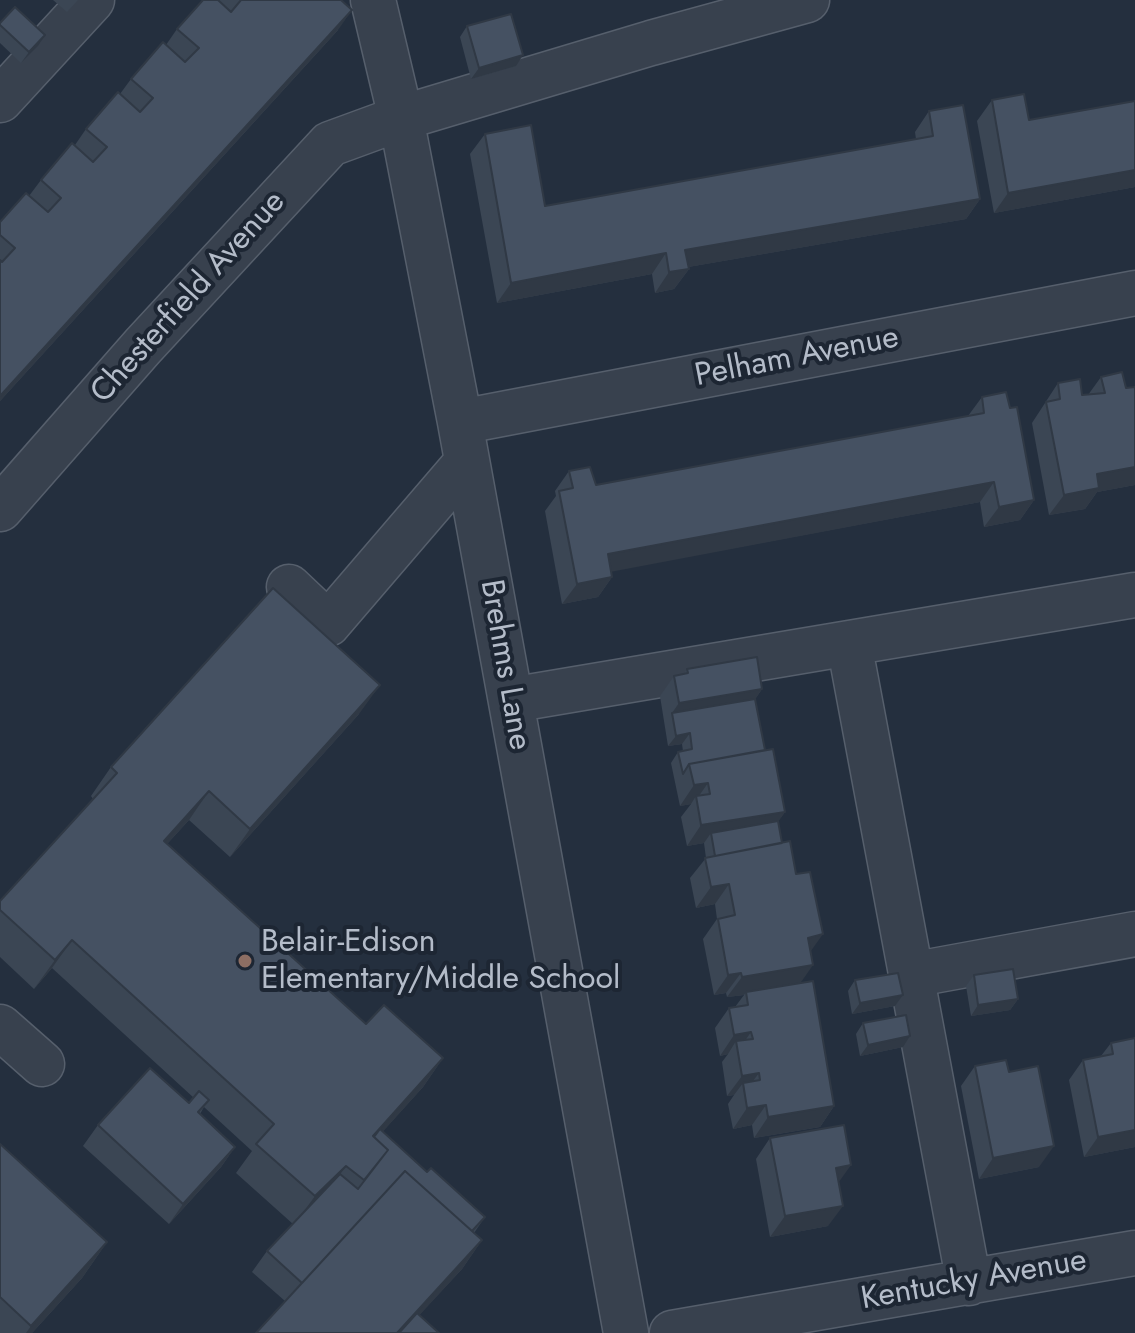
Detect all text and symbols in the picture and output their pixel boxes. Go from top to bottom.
street label: Chesterfield Avenue [84,184,294,412]
street label: Pelham Avenue [692,319,902,397]
street label: Brehms Lane [470,577,538,753]
place label: Belair-Edison Elementary/Middle School [261,924,620,999]
marker: Belair-Edison Elementary/Middle School [236,952,254,970]
street label: Kentucky Avenue [858,1242,1090,1320]

